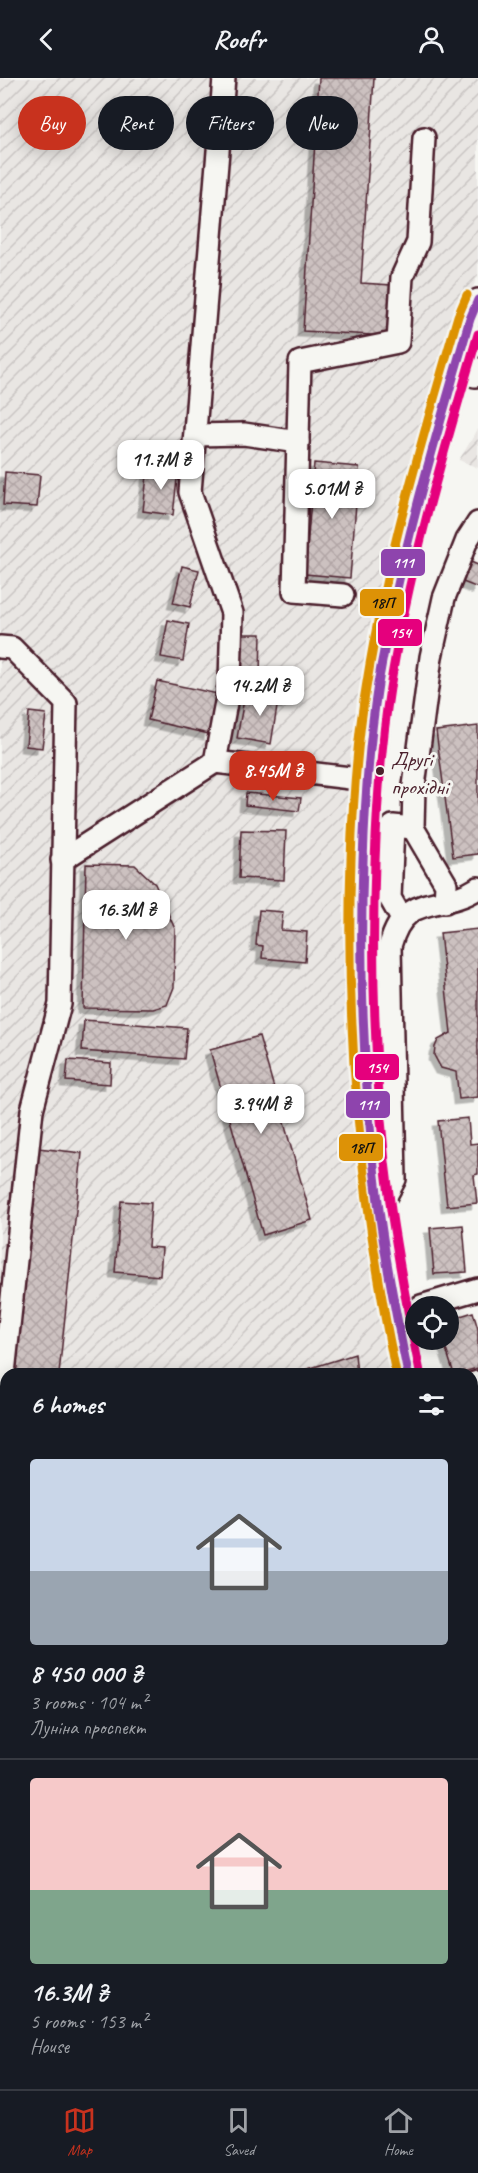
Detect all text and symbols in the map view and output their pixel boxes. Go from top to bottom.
text: Roofr [213,22,265,56]
icon: back [30,23,63,56]
icon: person [415,23,448,56]
chip: Buy [18,96,86,150]
chip: Rent [98,96,174,150]
chip: Filters [186,96,274,150]
chip: New [286,96,358,150]
pin: 11.7M ₴ [106,440,216,491]
text: 11.7M ₴ [131,447,191,472]
pin: 5.01M ₴ [277,469,387,520]
text: 5.01M ₴ [302,476,362,501]
line badge: 111 [380,548,426,577]
text: 111 [392,553,416,573]
line badge: 18П [359,588,405,617]
text: 18П [370,593,397,613]
line badge: 154 [377,618,423,647]
text: 154 [389,623,412,643]
pin: 14.2M ₴ [205,666,315,717]
text: 14.2M ₴ [230,673,290,698]
place label: Другі прохідні [391,745,451,801]
pin: 8.45M ₴ [218,751,328,802]
text: 8.45M ₴ [243,758,303,783]
marker: Другі прохідні [374,765,386,777]
pin: 16.3M ₴ [71,890,181,941]
text: 16.3M ₴ [96,897,156,922]
line badge: 154 [354,1053,400,1081]
text: 154 [366,1058,389,1078]
pin: 3.94M ₴ [206,1084,316,1135]
line badge: 111 [345,1090,391,1119]
text: 3.94M ₴ [231,1091,291,1116]
text: 111 [357,1095,381,1115]
line badge: 18П [338,1133,384,1162]
text: 18П [349,1138,376,1158]
map controls [405,1296,459,1350]
button: locate [405,1296,459,1350]
text: 6 homes [30,1388,104,1421]
icon: filters [415,1388,448,1421]
icon: home [185,1498,293,1606]
text: 8 450 000 ₴ [30,1657,142,1690]
text: 3 rooms · 104 m² [30,1690,147,1715]
text: Луніна проспект [30,1715,145,1740]
icon: home [185,1817,293,1925]
text: 16.3M ₴ [30,1976,108,2009]
text: 5 rooms · 153 m² [30,2009,147,2034]
text: House [30,2034,69,2059]
tab: Map [63,2104,96,2160]
tab: Saved [222,2104,255,2160]
tab: Home [382,2104,415,2160]

